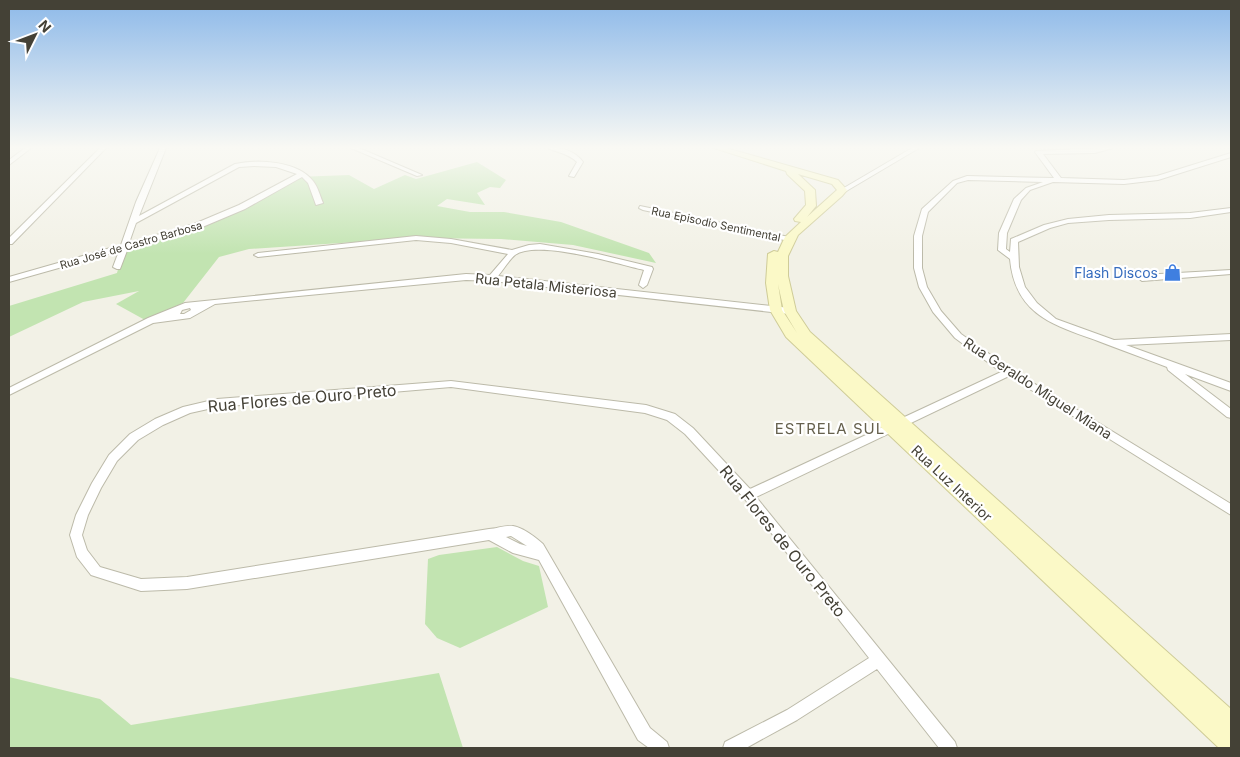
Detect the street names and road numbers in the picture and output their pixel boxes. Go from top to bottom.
street label: Rua Episodio Sentimental [650,203,782,245]
street label: Rua José de Castro Barbosa [58,218,204,272]
street label: Rua Petala Misteriosa [474,269,618,301]
street label: Rua Geraldo Miguel Miana [961,334,1115,442]
street label: Rua Flores de Ouro Preto [207,380,397,416]
street label: Rua Luz Interior [908,441,996,525]
street label: Rua Flores de Ouro Preto [716,461,850,621]

